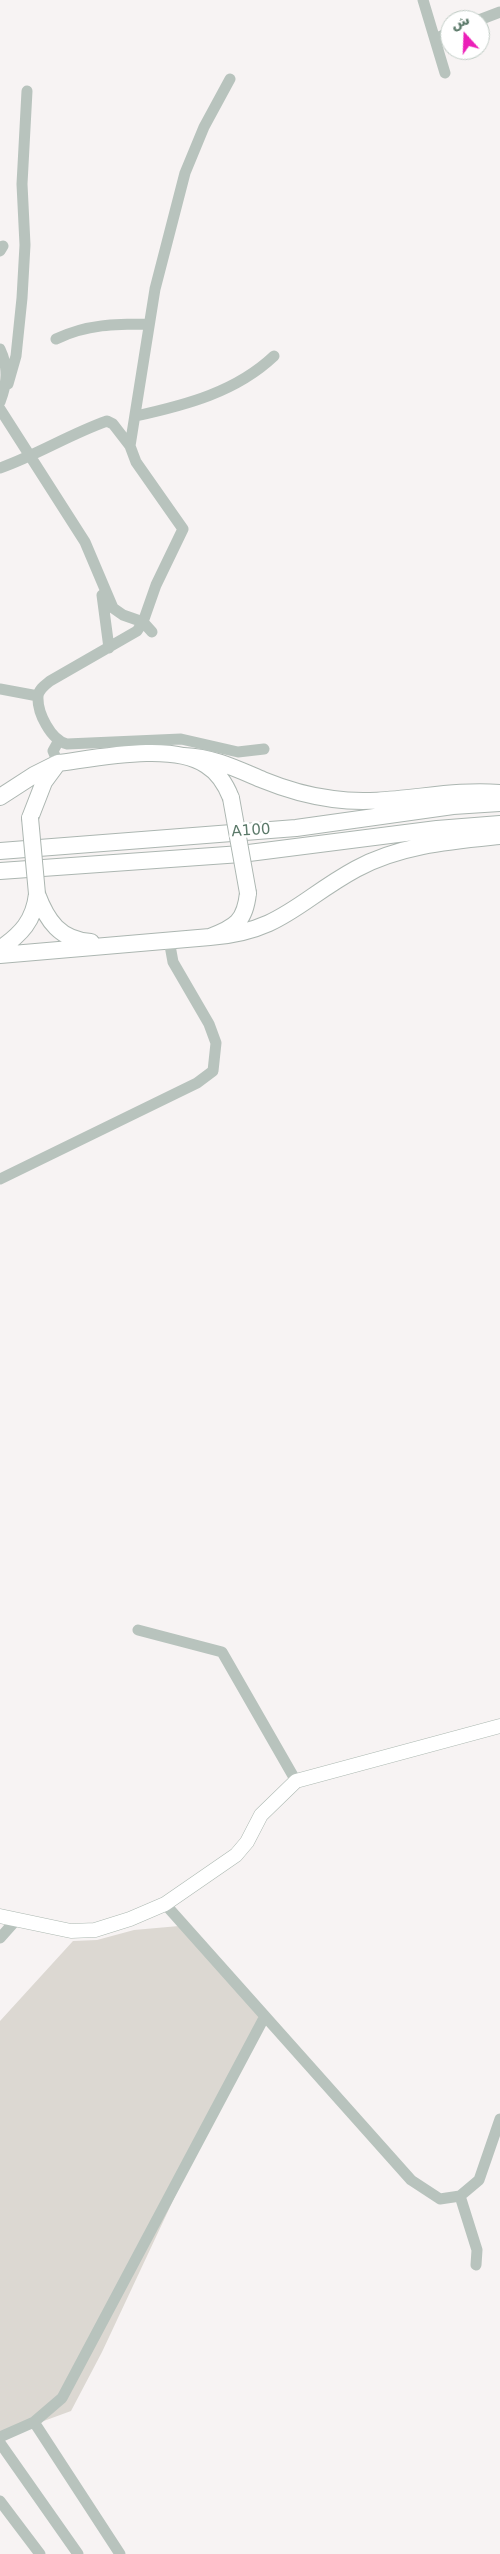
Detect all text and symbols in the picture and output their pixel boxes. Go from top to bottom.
north arrow [440,10,490,60]
text: ش [448,11,472,33]
street label: A100 [231,821,271,841]

